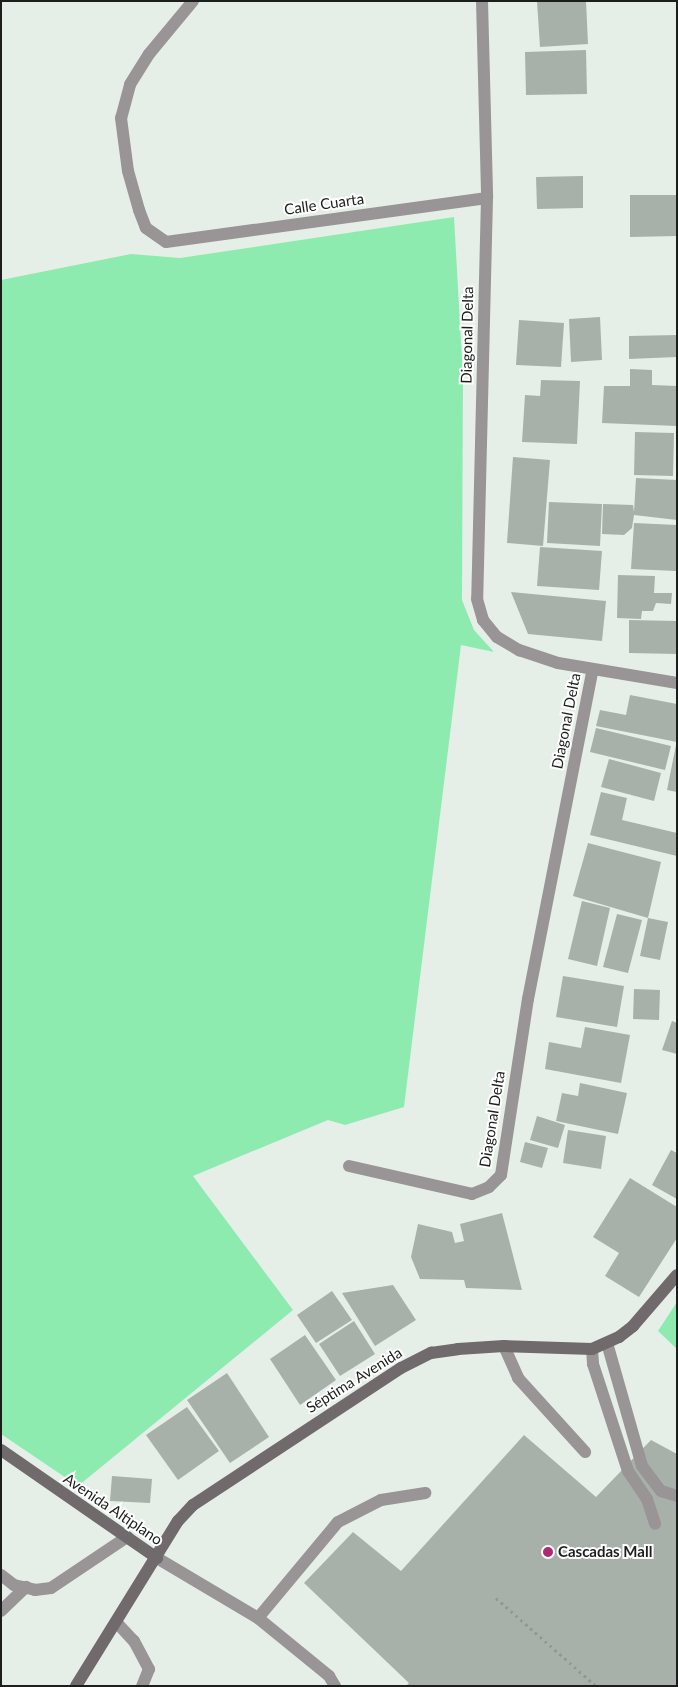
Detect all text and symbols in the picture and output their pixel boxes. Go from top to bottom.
street label: Calle Cuarta [283,189,365,219]
street label: Diagonal Delta [457,286,477,384]
street label: Diagonal Delta [548,672,584,770]
street label: Diagonal Delta [476,1070,508,1168]
street label: Séptima Avenida [303,1343,405,1417]
street label: Avenida Altiplano [60,1469,166,1549]
place label: Cascadas Mall [558,1543,652,1561]
marker: Cascadas Mall [542,1546,554,1558]

